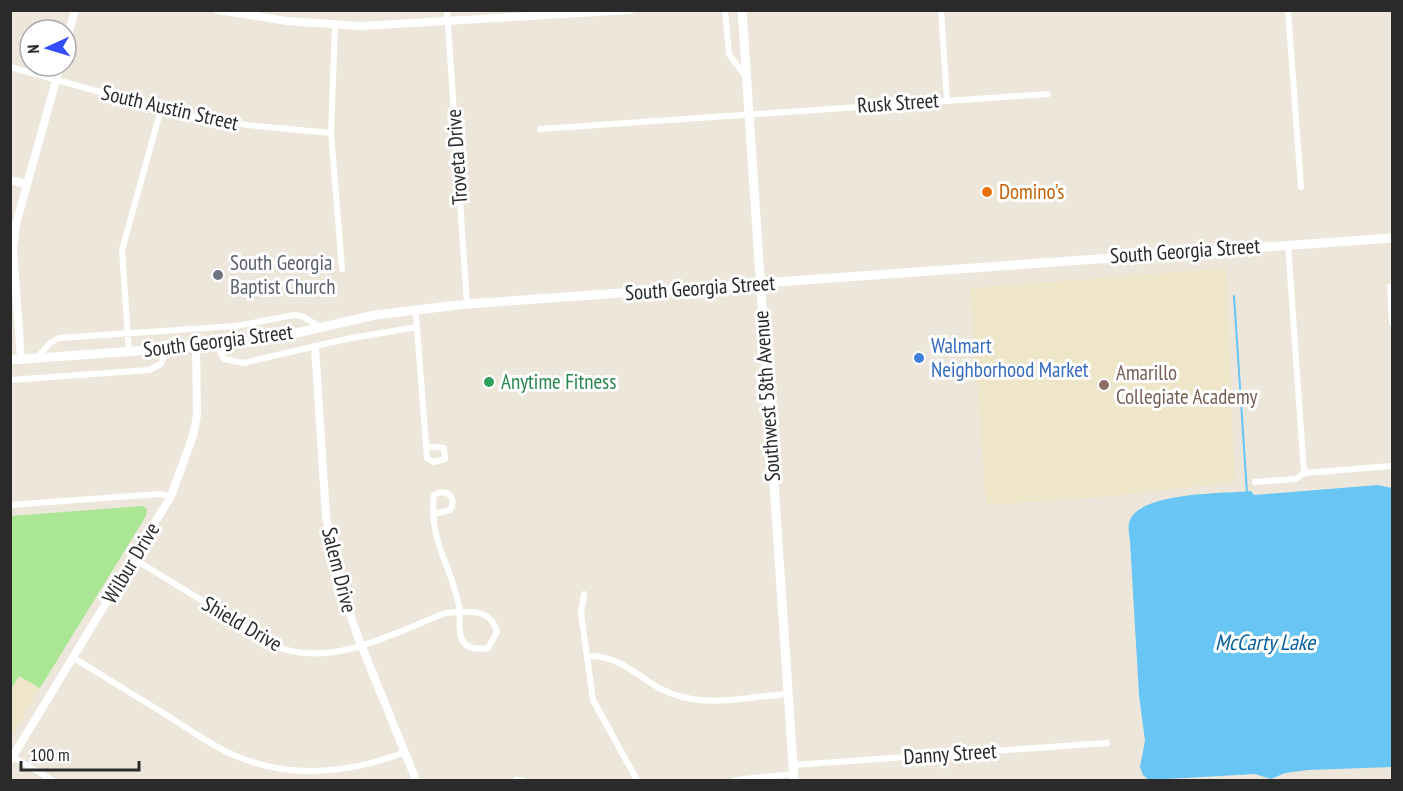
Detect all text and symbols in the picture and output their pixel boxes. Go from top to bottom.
north arrow [18,18,78,78]
text: N [23,44,43,54]
street label: South Austin Street [99,79,241,136]
street label: Rusk Street [856,86,940,119]
street label: Troveta Drive [440,108,473,206]
place label: Domino's [999,178,1064,205]
marker: Domino's [980,185,994,199]
street label: South Georgia Street [1109,232,1261,269]
place label: South Georgia Baptist Church [230,249,336,300]
marker: South Georgia Baptist Church [211,268,225,282]
street label: South Georgia Street [624,269,776,306]
street label: Southwest 58th Avenue [747,310,786,482]
street label: South Georgia Street [142,318,294,363]
place label: Walmart Neighborhood Market [931,332,1089,383]
marker: Walmart Neighborhood Market [912,351,926,365]
place label: Amarillo Collegiate Academy [1116,359,1258,410]
place label: Anytime Fitness [501,368,616,395]
marker: Anytime Fitness [482,375,496,389]
marker: Amarillo Collegiate Academy [1097,378,1111,392]
street label: Wilbur Drive [96,517,165,608]
street label: Salem Drive [316,524,363,615]
street label: Shield Drive [197,590,287,657]
water label: McCarty Lake [1215,628,1317,656]
scale bar [21,734,140,772]
street label: Danny Street [903,737,998,770]
text: 100 m [30,743,70,766]

